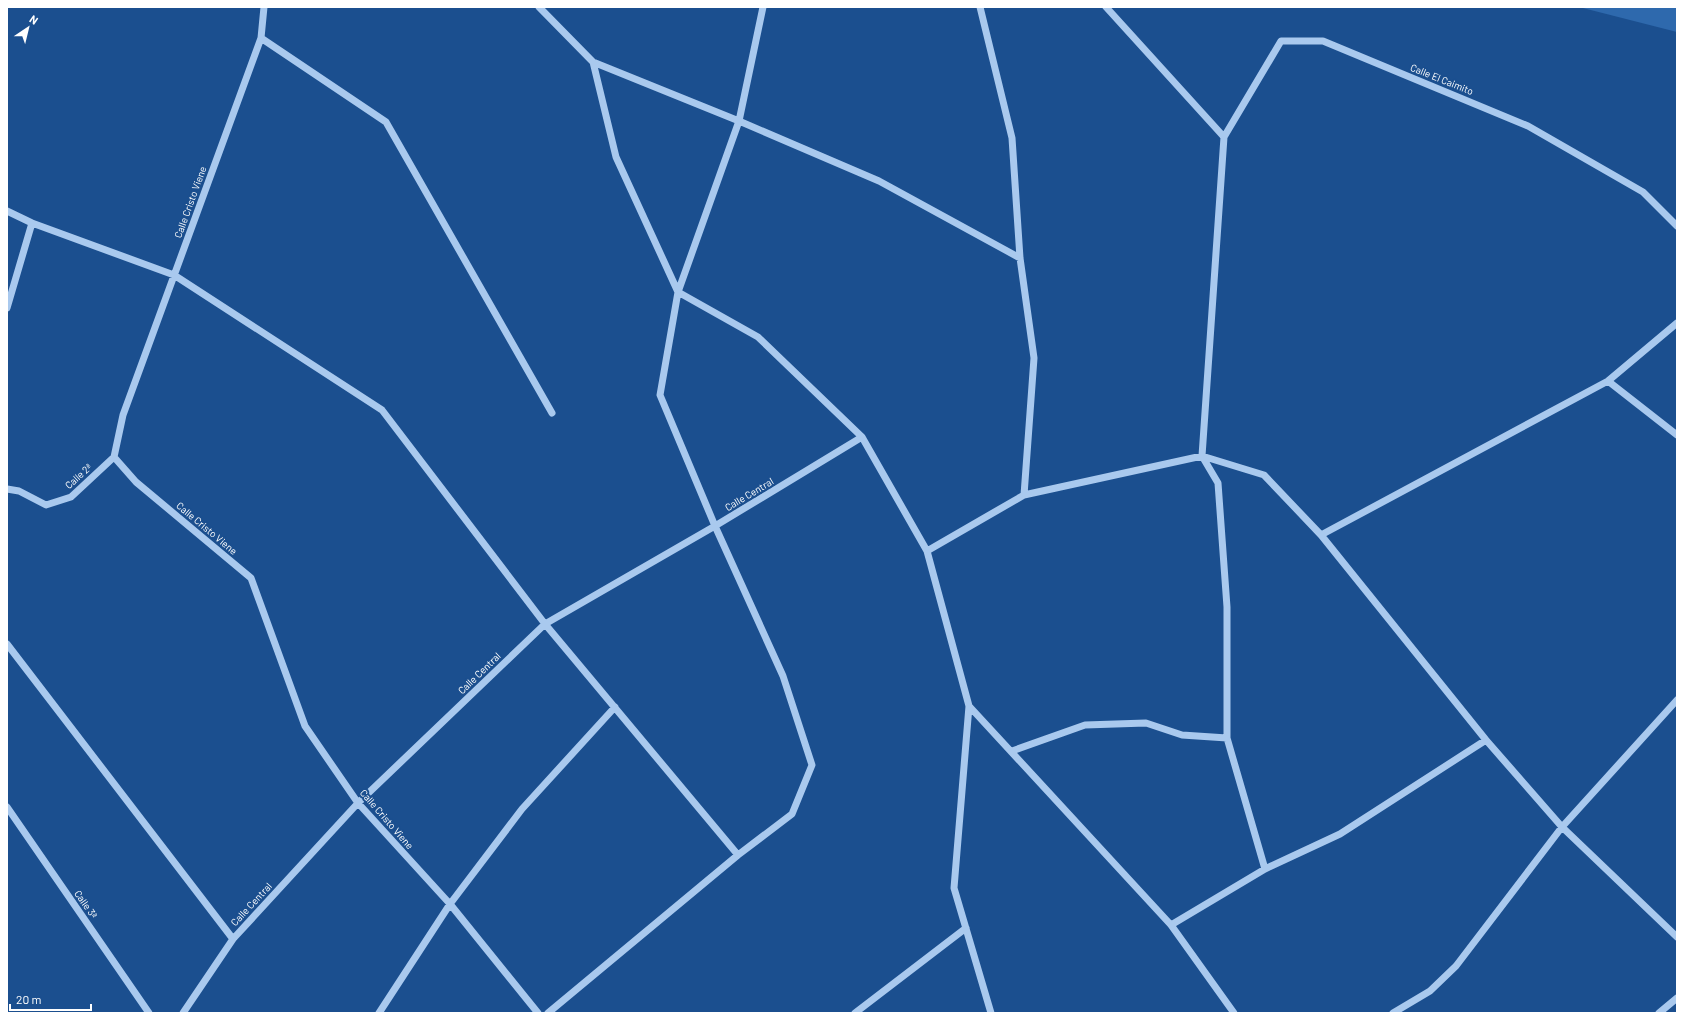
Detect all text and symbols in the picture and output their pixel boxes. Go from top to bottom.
north arrow [8,8,48,48]
text: N [27,12,41,27]
street label: Calle El Caimito [1409,61,1475,97]
street label: Calle Cristo Viene [171,164,209,240]
street label: Calle 2ª [62,461,94,491]
street label: Calle Central [723,475,775,513]
street label: Calle Cristo Viene [174,499,240,557]
street label: Calle Central [455,650,503,696]
street label: Calle Cristo Viene [358,787,416,851]
street label: Calle Central [228,880,274,928]
street label: Calle 3ª [72,888,100,920]
scale bar [10,986,91,1012]
text: 20 m [16,992,42,1006]

